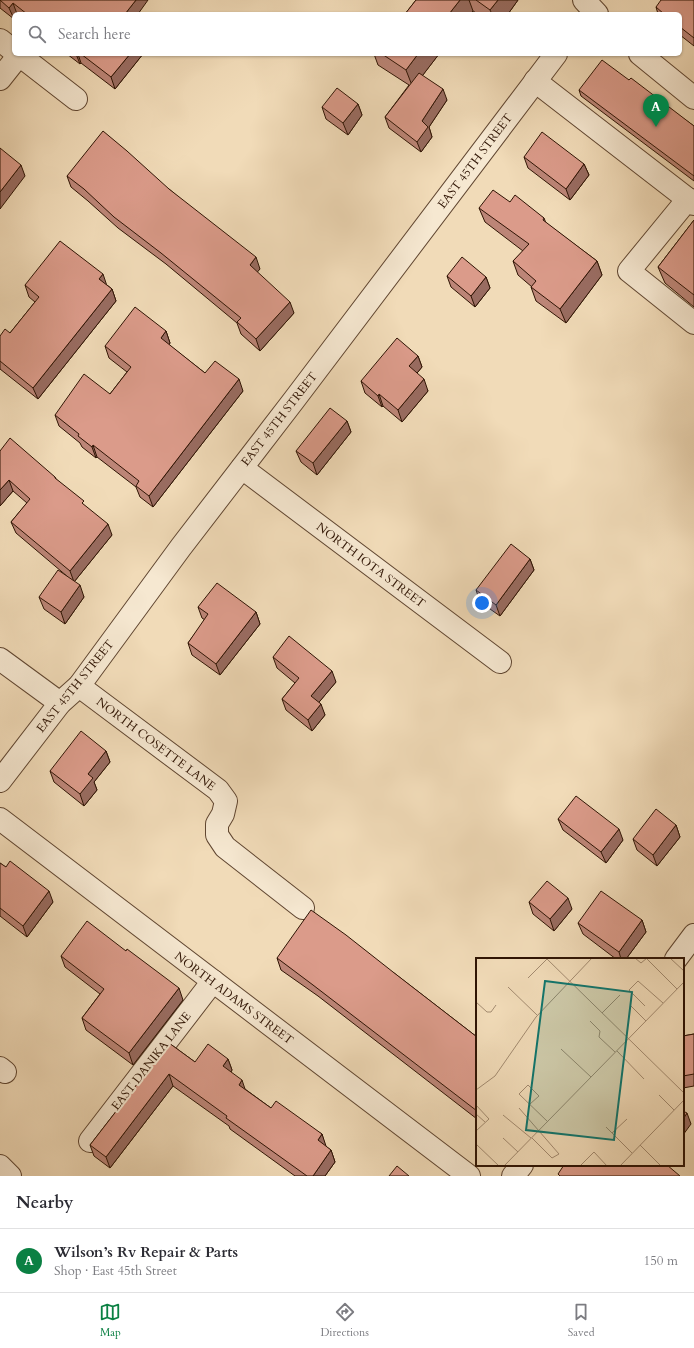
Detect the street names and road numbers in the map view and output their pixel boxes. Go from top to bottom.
street label: EAST 45TH STREET [434,110,516,212]
street label: EAST 45TH STREET [237,369,321,469]
street label: NORTH IOTA STREET [313,519,429,611]
street label: EAST 45TH STREET [33,636,118,736]
street label: NORTH COSETTE LANE [93,694,219,794]
street label: NORTH ADAMS STREET [171,948,297,1048]
street label: EAST DANIKA LANE [108,1009,194,1113]

